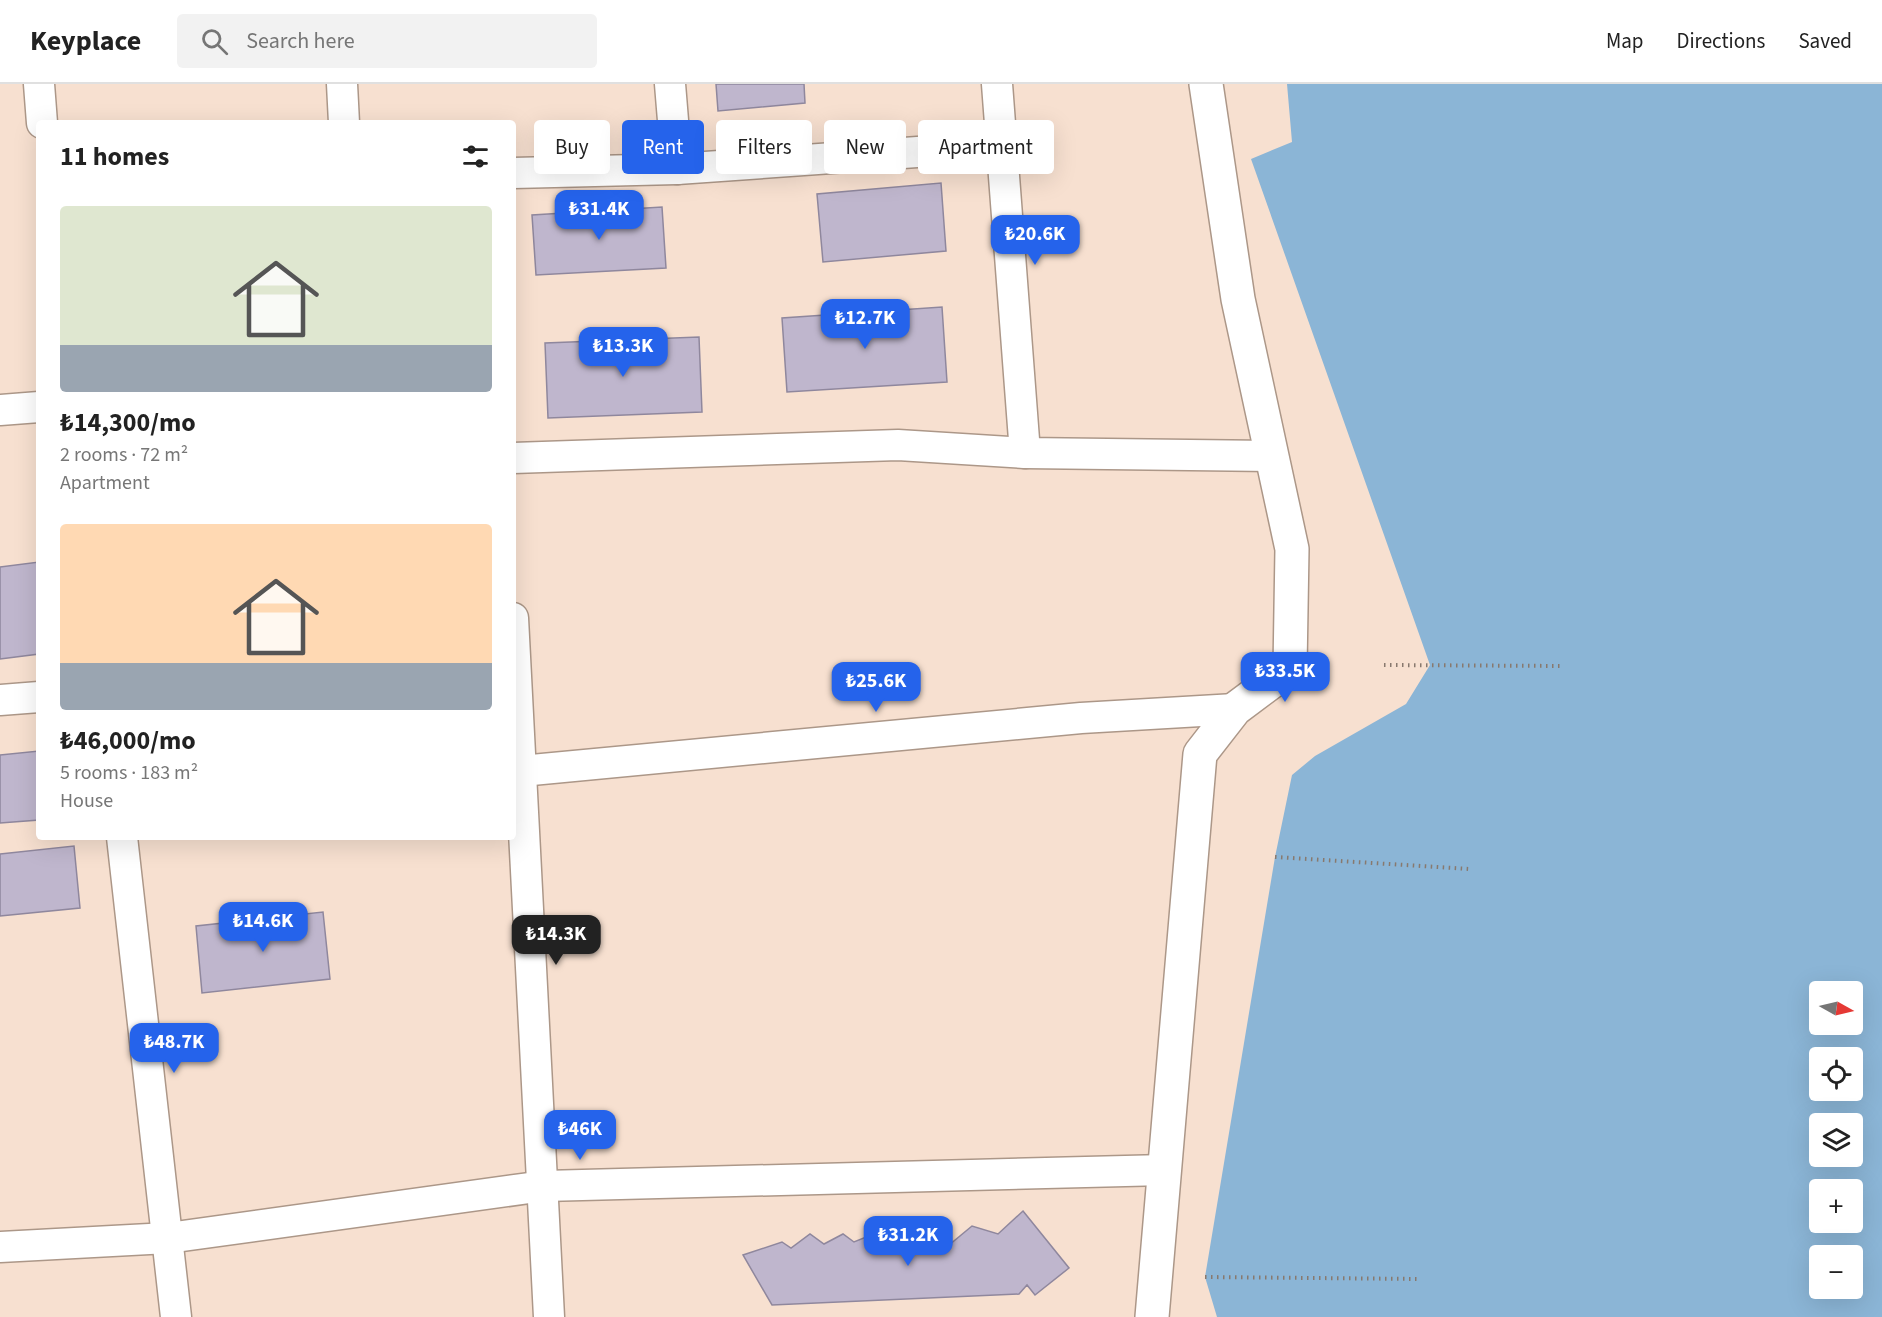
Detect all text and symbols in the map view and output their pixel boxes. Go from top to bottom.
search box [177,14,597,68]
text: Keyplace [30,21,141,61]
icon: search [198,25,231,58]
text: Search here [246,25,355,57]
text: Map [1606,26,1644,56]
text: Directions [1677,26,1765,56]
text: Saved [1798,26,1852,56]
chip: Buy [534,120,610,174]
chip: Rent [622,120,704,174]
chip: Filters [716,120,812,174]
chip: New [824,120,906,174]
chip: Apartment [918,120,1054,174]
text: 11 homes [60,138,169,175]
icon: filters [459,140,492,173]
pin: ₺31.4K [550,190,648,241]
text: ₺31.4K [569,195,629,223]
pin: ₺20.6K [986,215,1084,266]
text: ₺20.6K [1005,220,1065,248]
icon: home [222,245,330,353]
pin: ₺12.7K [816,299,914,350]
text: ₺12.7K [835,304,895,332]
pin: ₺13.3K [574,327,672,378]
text: ₺13.3K [593,332,653,360]
text: ₺14,300/mo [60,404,196,441]
text: 2 rooms · 72 m² [60,441,188,469]
text: Apartment [60,469,150,497]
icon: home [222,563,330,671]
pin: ₺33.5K [1236,652,1334,703]
text: ₺33.5K [1255,657,1315,685]
pin: ₺25.6K [827,662,925,713]
text: ₺25.6K [846,667,906,695]
text: ₺46,000/mo [60,722,196,759]
text: 5 rooms · 183 m² [60,759,198,787]
text: House [60,787,113,815]
pin: ₺14.6K [214,902,312,953]
text: ₺14.6K [233,907,293,935]
pin: ₺14.3K [507,915,605,966]
text: ₺14.3K [526,920,586,948]
north arrow [1809,981,1863,1035]
map controls [1809,981,1863,1299]
pin: ₺48.7K [125,1023,223,1074]
text: ₺48.7K [144,1028,204,1056]
button: locate [1809,1047,1863,1101]
pin: ₺46K [544,1110,616,1161]
button: layers [1809,1113,1863,1167]
text: ₺46K [558,1115,602,1143]
button: + [1809,1179,1863,1233]
pin: ₺31.2K [859,1216,957,1267]
text: ₺31.2K [878,1221,938,1249]
button: − [1809,1245,1863,1299]

